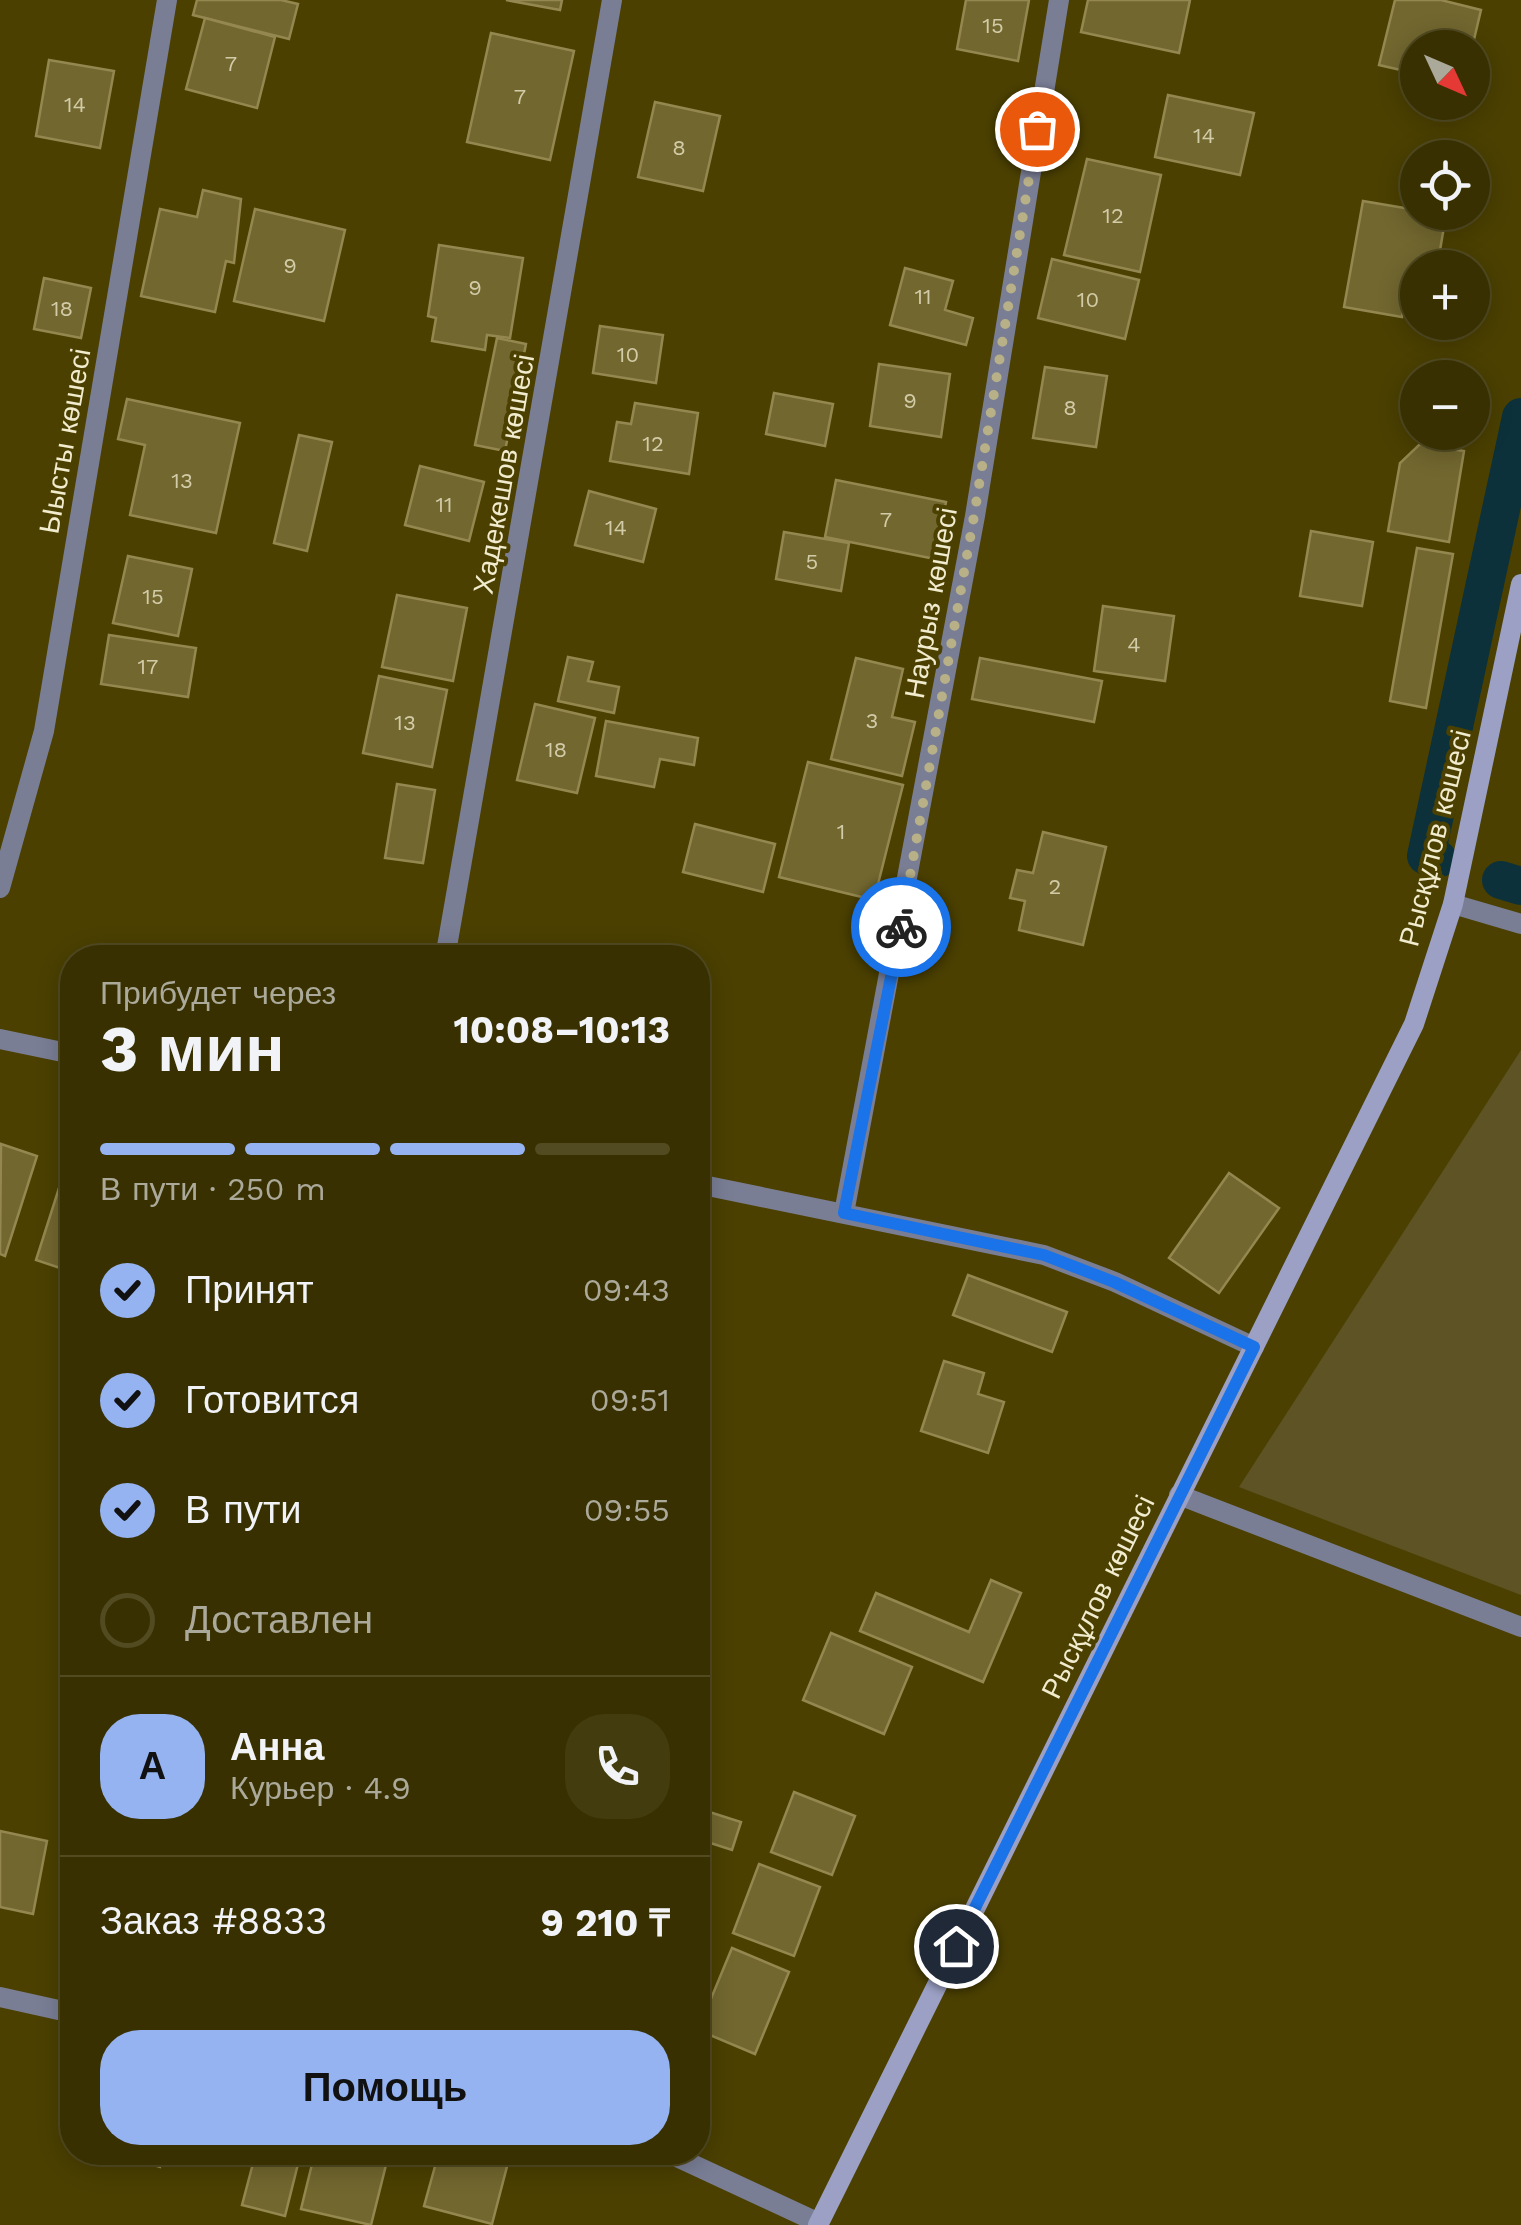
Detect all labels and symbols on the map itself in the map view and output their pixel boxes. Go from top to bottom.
house number: 15 [982,13,1004,38]
north arrow [1400,30,1490,120]
house number: 7 [225,51,237,76]
house number: 7 [514,84,526,109]
pin [995,87,1080,172]
house number: 14 [64,92,86,117]
house number: 14 [1193,123,1215,148]
house number: 8 [672,135,686,160]
house number: 12 [1102,203,1124,228]
house number: 9 [283,253,297,278]
house number: 9 [468,275,482,300]
house number: 11 [914,284,932,309]
house number: 10 [1077,287,1099,312]
house number: 18 [51,296,73,321]
house number: 10 [617,342,639,367]
street label: Ыысты көшесі [32,346,98,536]
street label: Хадекешов көшесі [467,352,541,596]
house number: 9 [903,388,917,413]
house number: 8 [1063,395,1077,420]
house number: 12 [642,431,664,456]
house number: 13 [171,468,193,493]
house number: 11 [435,492,453,517]
street label: Наурыз көшесі [898,505,964,701]
house number: 7 [880,507,892,532]
house number: 14 [605,515,627,540]
house number: 5 [806,549,818,574]
house number: 15 [142,584,164,609]
house number: 4 [1127,632,1141,657]
house number: 17 [138,654,158,679]
house number: 3 [866,708,878,733]
house number: 13 [394,710,416,735]
street label: Рысқұлов көшесі [1392,726,1478,950]
house number: 18 [545,737,567,762]
house number: 1 [837,819,845,844]
house number: 2 [1049,874,1061,899]
courier [851,877,951,977]
street label: Рысқұлов көшесі [1035,1490,1161,1704]
pin [914,1904,999,1989]

